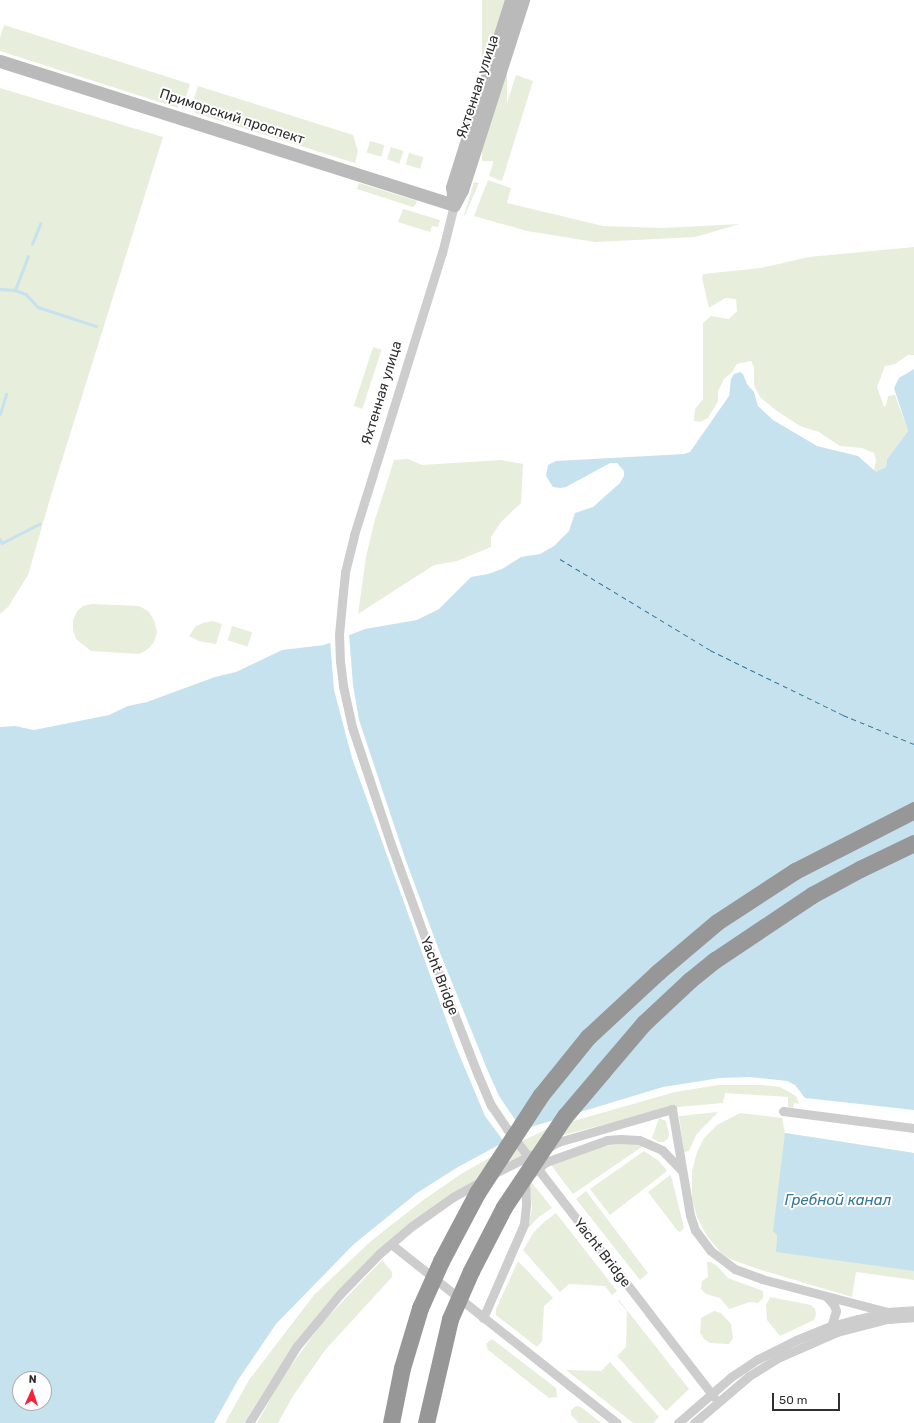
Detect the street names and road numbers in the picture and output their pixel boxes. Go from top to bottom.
street label: Яхтенная улица [453,33,503,141]
street label: Приморский проспект [157,86,307,148]
street label: Яхтенная улица [358,339,406,447]
street label: Yacht Bridge [416,934,462,1018]
street label: Yacht Bridge [570,1215,634,1291]

